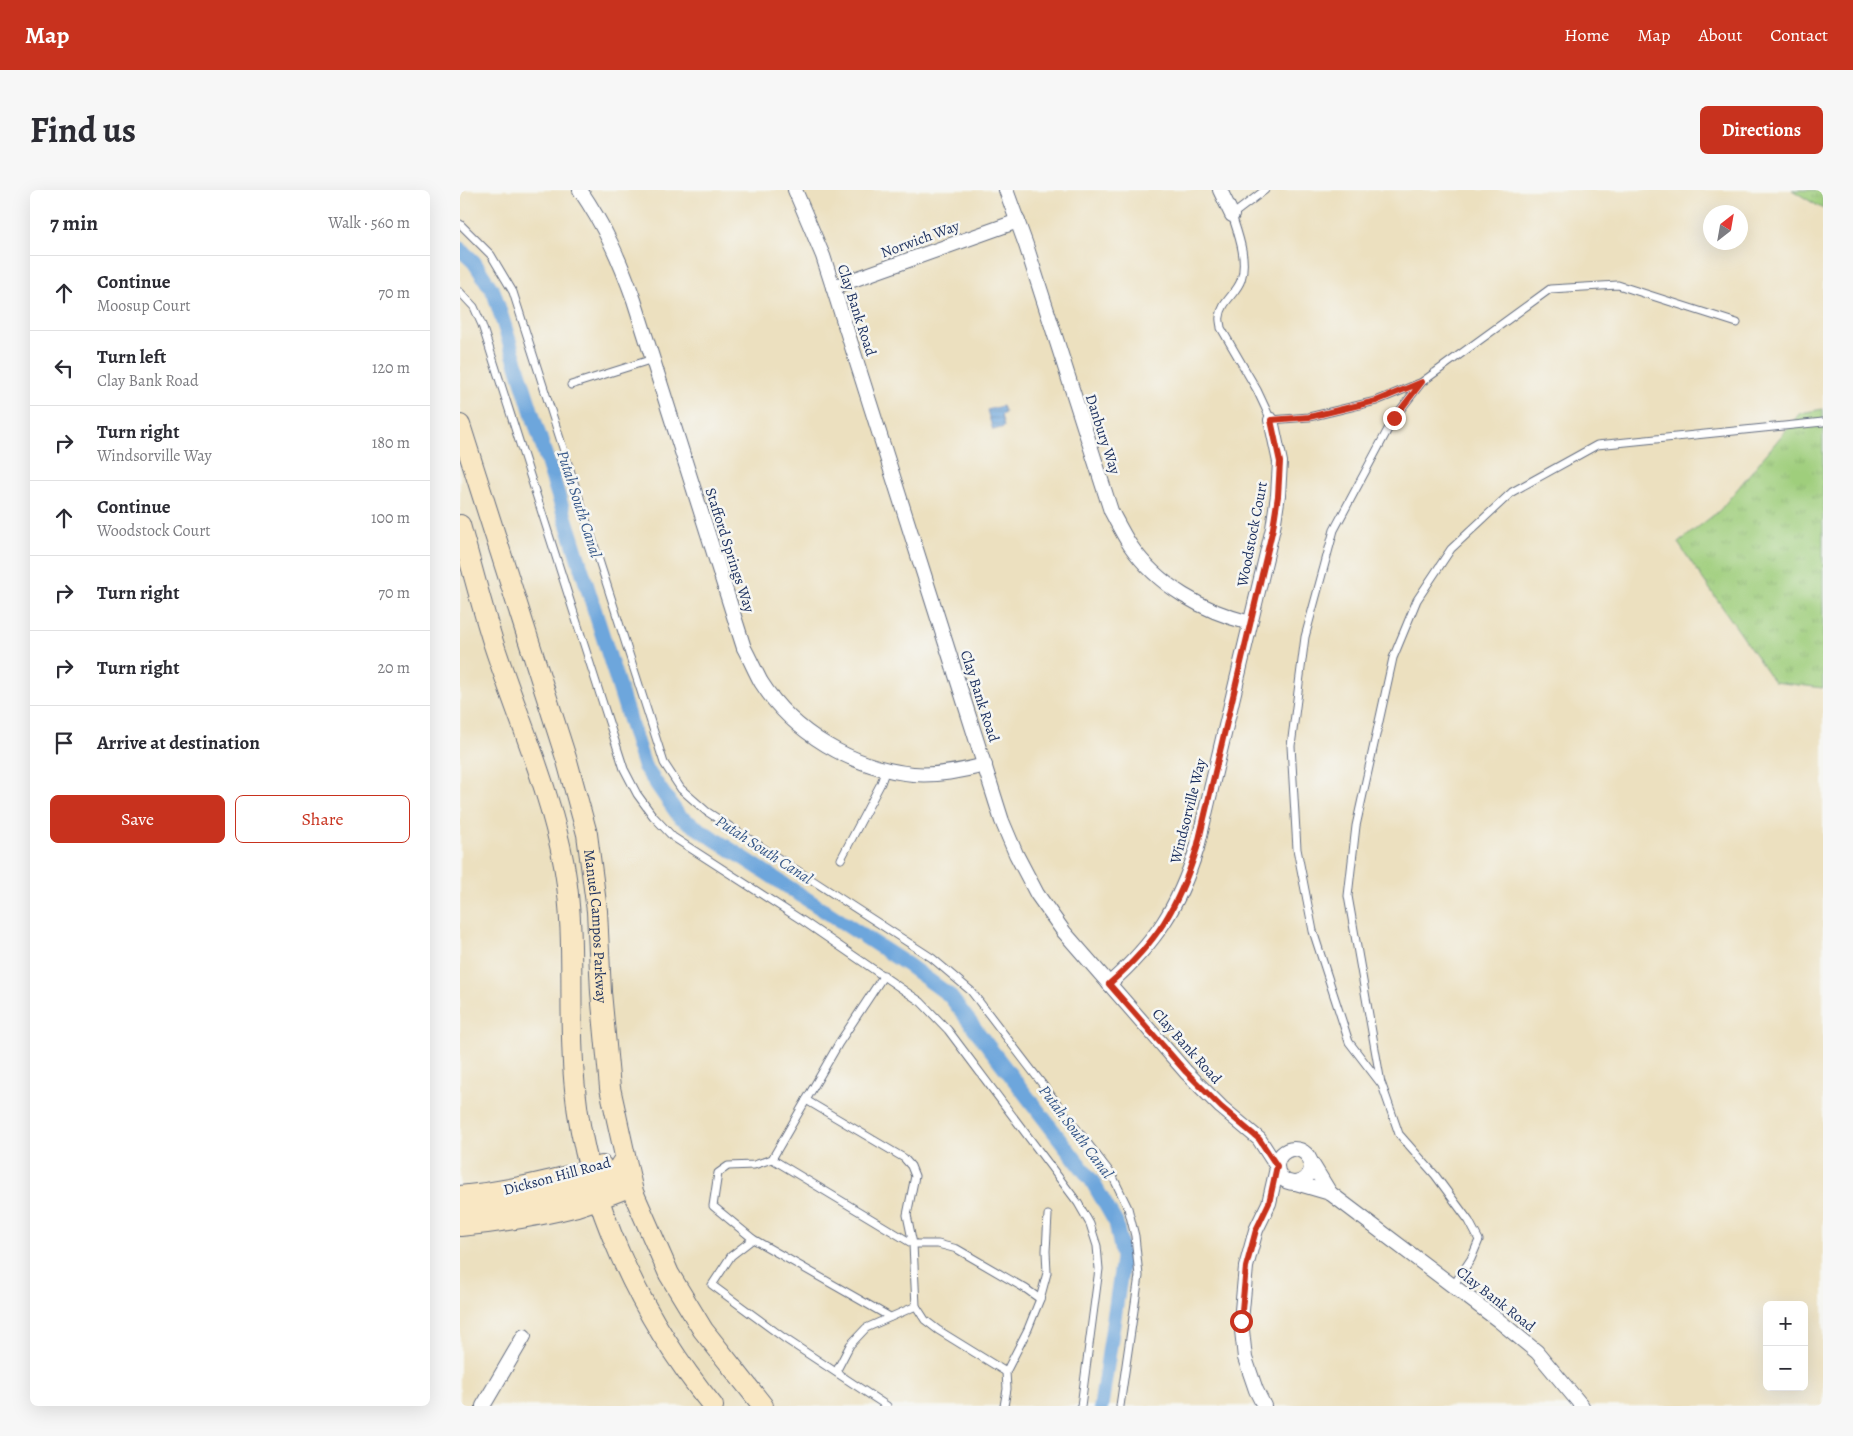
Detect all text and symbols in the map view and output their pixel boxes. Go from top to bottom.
text: Map [25,19,69,51]
text: Home [1564,23,1609,47]
text: Map [1637,23,1670,47]
text: About [1698,23,1742,47]
text: Contact [1770,23,1828,47]
text: Find us [30,106,136,154]
button: Directions [1700,106,1823,154]
north arrow [1703,205,1748,250]
text: 7 min [50,209,98,237]
text: Walk · 560 m [328,212,410,234]
street label: Norwich Way [878,215,962,262]
street label: Clay Bank Road [833,262,882,359]
text: Continue [97,269,171,295]
icon: ahead [50,279,78,307]
text: 70 m [378,282,410,304]
text: Moosup Court [97,295,191,317]
text: Turn left [97,344,166,370]
icon: left [50,354,78,382]
text: 120 m [372,357,410,379]
text: Clay Bank Road [97,370,199,392]
street label: Danbury Way [1081,391,1125,477]
route end [1383,407,1406,430]
text: Turn right [97,419,179,445]
icon: right [50,429,78,457]
text: 180 m [372,432,410,454]
text: Windsorville Way [97,445,212,467]
water label: Putah South Canal [551,447,607,561]
street label: Woodstock Court [1232,480,1272,589]
street label: Stafford Springs Way [700,485,760,615]
text: Continue [97,494,171,520]
icon: ahead [50,504,78,532]
text: 100 m [371,507,410,529]
text: Woodstock Court [97,520,211,542]
icon: right [50,579,78,607]
text: Turn right [97,580,179,606]
text: 70 m [378,582,410,604]
street label: Clay Bank Road [956,648,1005,745]
icon: right [50,654,78,682]
text: Turn right [97,655,179,681]
text: 20 m [377,657,410,679]
icon: arrive [50,729,78,757]
text: Arrive at destination [97,730,260,756]
street label: Windsorville Way [1165,756,1211,867]
button: Save [50,795,225,843]
button: Share [235,795,410,843]
water label: Putah South Canal [711,810,817,890]
street label: Manuel Campos Parkway [579,848,612,1004]
street label: Clay Bank Road [1148,1004,1227,1089]
water label: Putah South Canal [1034,1081,1118,1183]
street label: Dickson Hill Road [501,1152,614,1200]
street label: Clay Bank Road [1452,1262,1540,1337]
map controls [1763,1301,1808,1391]
button: + [1763,1301,1808,1346]
route start [1230,1310,1253,1333]
button: − [1763,1346,1808,1391]

